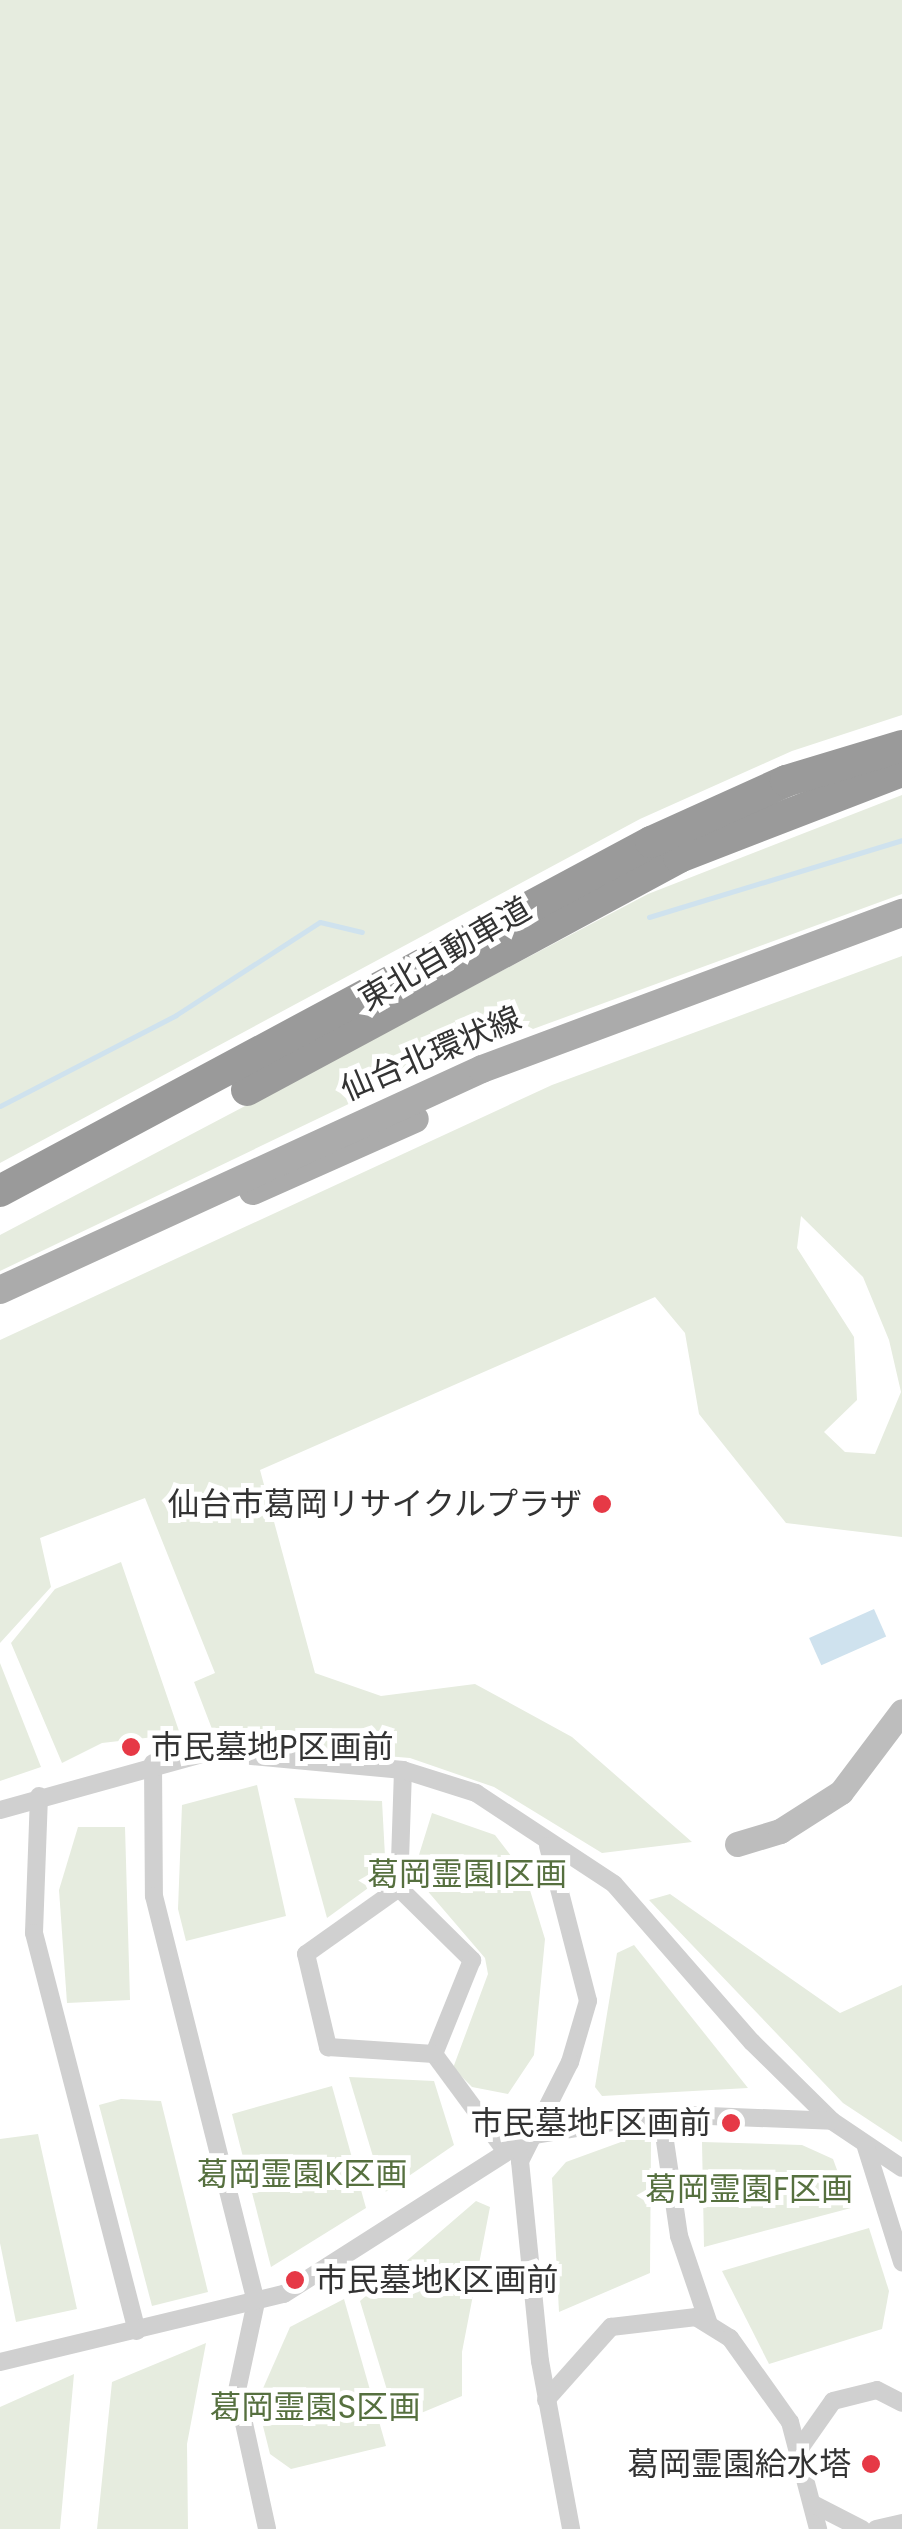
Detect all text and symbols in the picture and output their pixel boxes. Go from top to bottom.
street label: 東北自動車道 [352,889,538,1019]
street label: 仙台北環状線 [335,999,527,1109]
place label: 仙台市葛岡リサイクルプラザ [166,1485,582,1523]
marker: 仙台市葛岡リサイクルプラザ [591,1493,613,1515]
place label: 市民墓地P区画前 [151,1728,394,1766]
marker: 市民墓地P区画前 [120,1736,142,1758]
park label: 葛岡霊園I区画 [367,1855,567,1893]
place label: 市民墓地F区画前 [471,2104,711,2142]
marker: 市民墓地F区画前 [720,2112,742,2134]
park label: 葛岡霊園K区画 [196,2155,408,2193]
park label: 葛岡霊園F区画 [645,2170,853,2208]
place label: 市民墓地K区画前 [315,2261,558,2299]
marker: 市民墓地K区画前 [284,2269,306,2291]
park label: 葛岡霊園S区画 [210,2388,420,2426]
place label: 葛岡霊園給水塔 [627,2445,851,2483]
marker: 葛岡霊園給水塔 [860,2453,882,2475]

